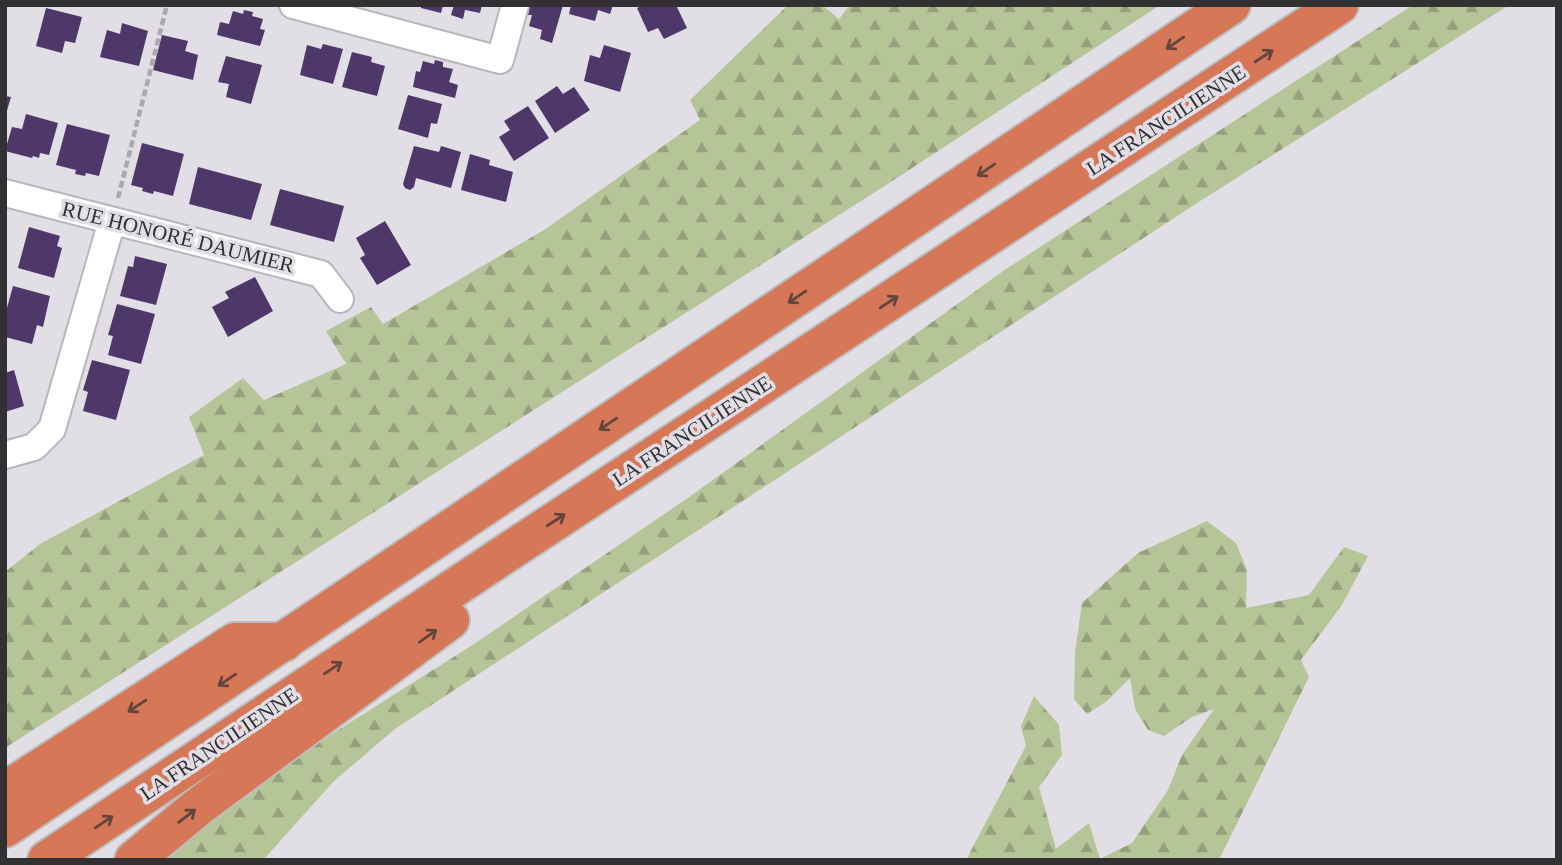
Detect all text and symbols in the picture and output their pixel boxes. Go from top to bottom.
one-way arrow [1165,37,1185,51]
one-way arrow [1254,48,1273,63]
street label: LA FRANCILIENNE [1082,60,1250,180]
one-way arrow [977,163,996,177]
street label: RUE HONORÉ DAUMIER [60,197,296,277]
one-way arrow [788,290,807,304]
one-way arrow [879,294,898,309]
street label: LA FRANCILIENNE [608,371,776,491]
one-way arrow [599,417,618,431]
one-way arrow [545,513,565,527]
one-way arrow [418,629,437,643]
one-way arrow [323,661,343,675]
one-way arrow [218,673,237,688]
street label: LA FRANCILIENNE [136,682,302,806]
one-way arrow [127,699,147,713]
one-way arrow [177,809,195,824]
one-way arrow [93,815,113,829]

